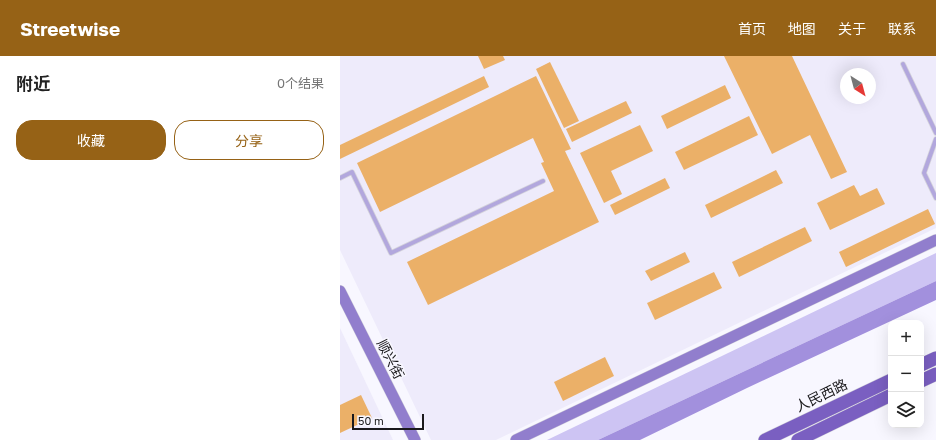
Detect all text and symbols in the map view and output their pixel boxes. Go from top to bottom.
text: Streetwise [20,17,120,40]
text: 首页 [738,20,766,37]
text: 地图 [788,20,816,37]
text: 关于 [838,20,866,37]
text: 联系 [888,20,916,37]
north arrow [840,68,876,104]
text: 附近 [16,73,50,94]
text: 0个结果 [277,75,324,91]
button: 收藏 [16,120,166,160]
button: 分享 [174,120,324,160]
map controls [888,320,924,428]
button: + [888,320,924,356]
street label: 顺兴街 [374,336,408,382]
button: − [888,356,924,392]
street label: 人民西路 [792,375,850,415]
button: layers [888,392,924,428]
scale bar [352,412,424,431]
text: 50 m [358,414,384,427]

